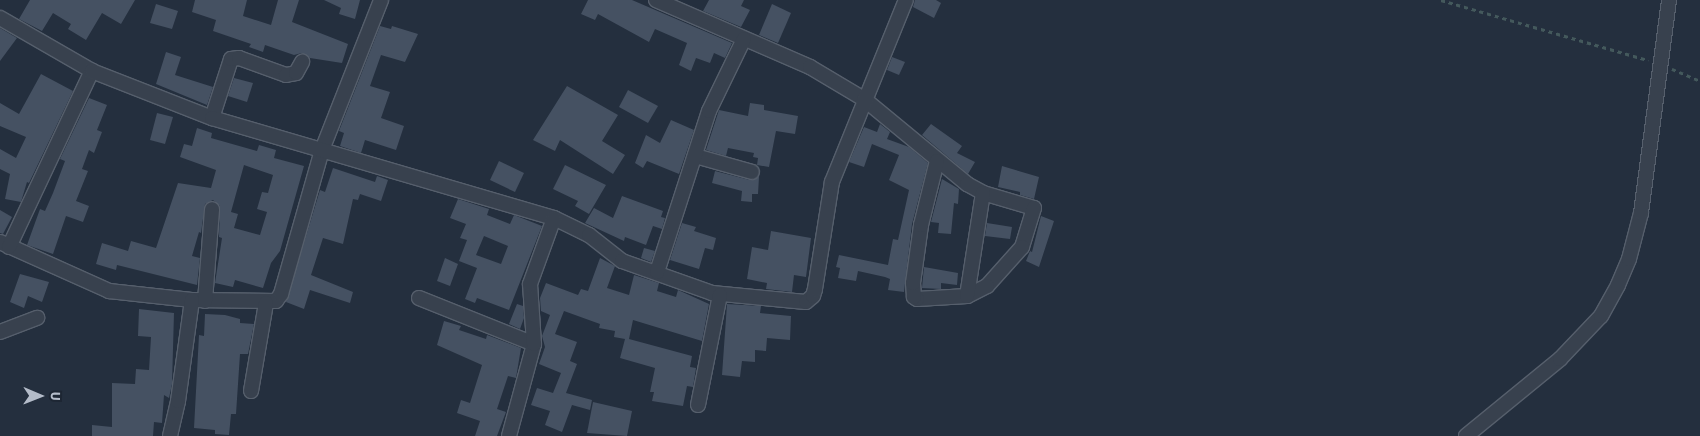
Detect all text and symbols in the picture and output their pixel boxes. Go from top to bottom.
north arrow [15,371,65,421]
text: U [45,391,65,401]

